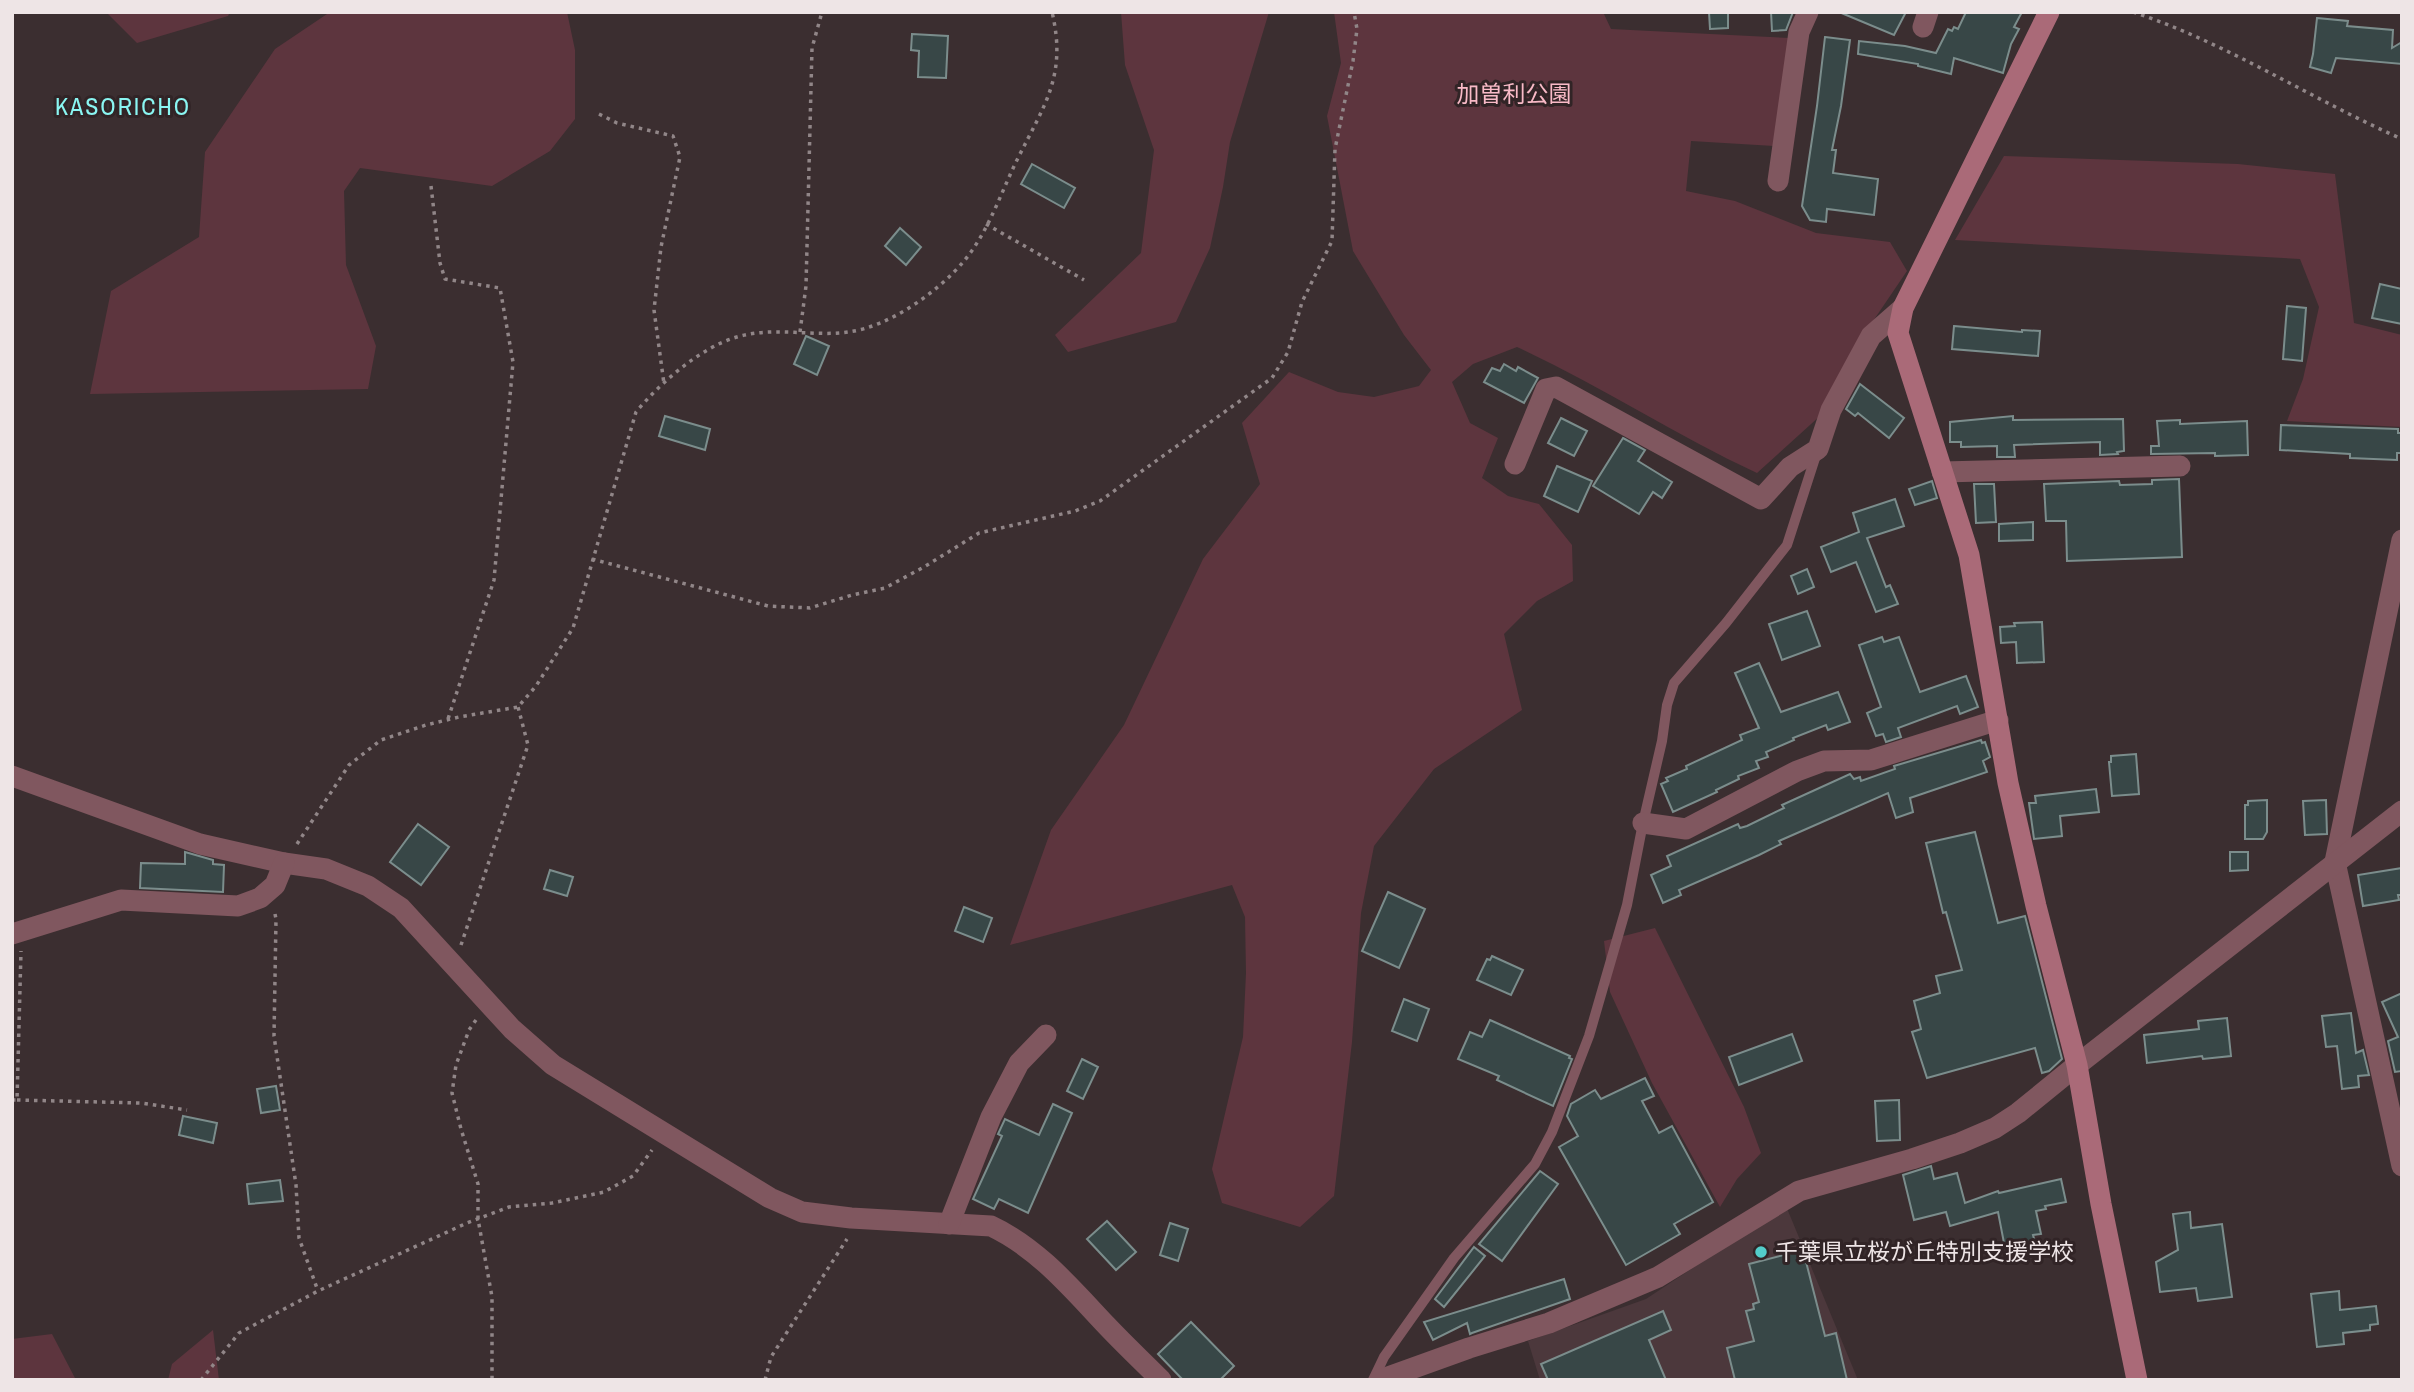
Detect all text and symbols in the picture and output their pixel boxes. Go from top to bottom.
park label: 加曽利公園 [1457,78,1572,109]
district label: KASORICHO [55,90,191,122]
place label: 千葉県立桜が丘特別支援学校 [1775,1236,2074,1267]
marker: 千葉県立桜が丘特別支援学校 [1753,1244,1769,1260]

